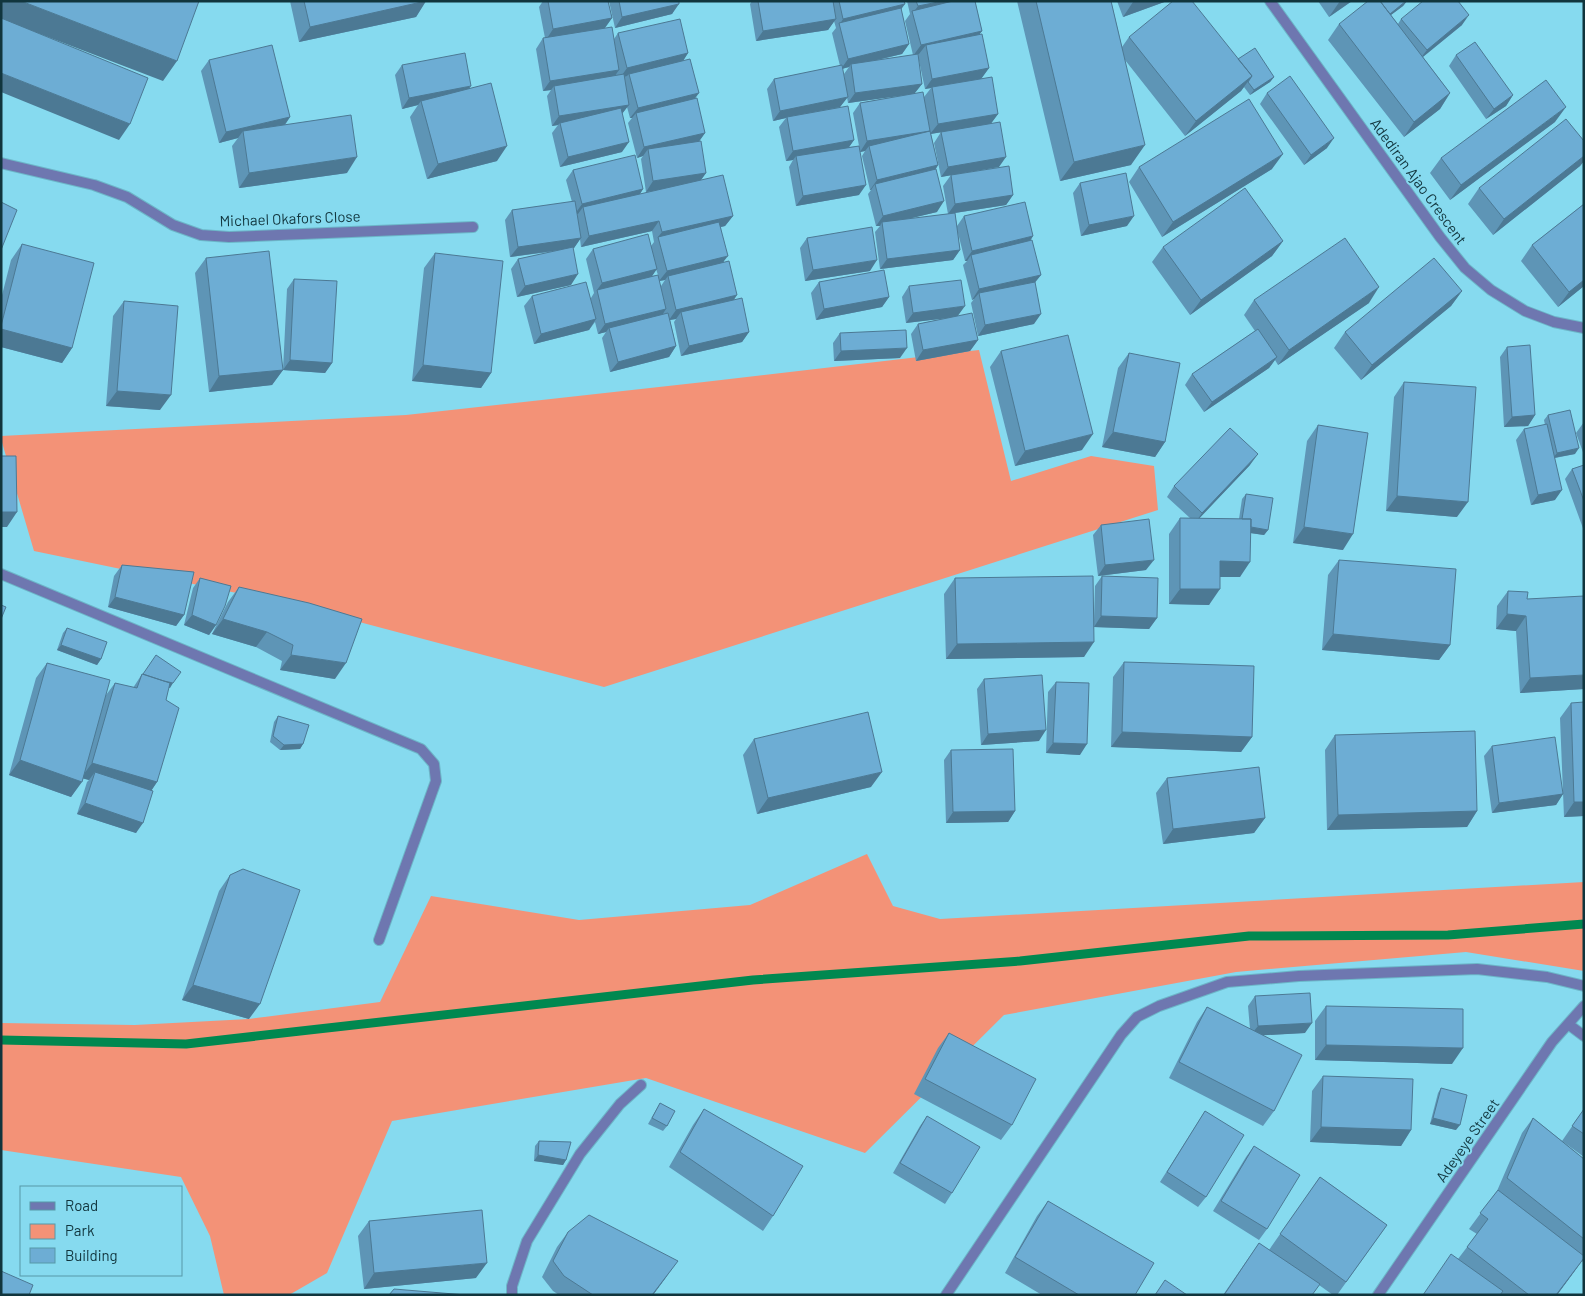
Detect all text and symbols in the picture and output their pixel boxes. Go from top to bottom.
street label: Adediran Ajao Crescent [1367,114,1471,248]
street label: Michael Okafors Close [219,207,361,229]
street label: Adeyeye Street [1432,1095,1502,1185]
legend [20,1186,182,1276]
text: Road [65,1196,98,1214]
text: Park [65,1221,95,1239]
text: Building [65,1246,118,1264]

